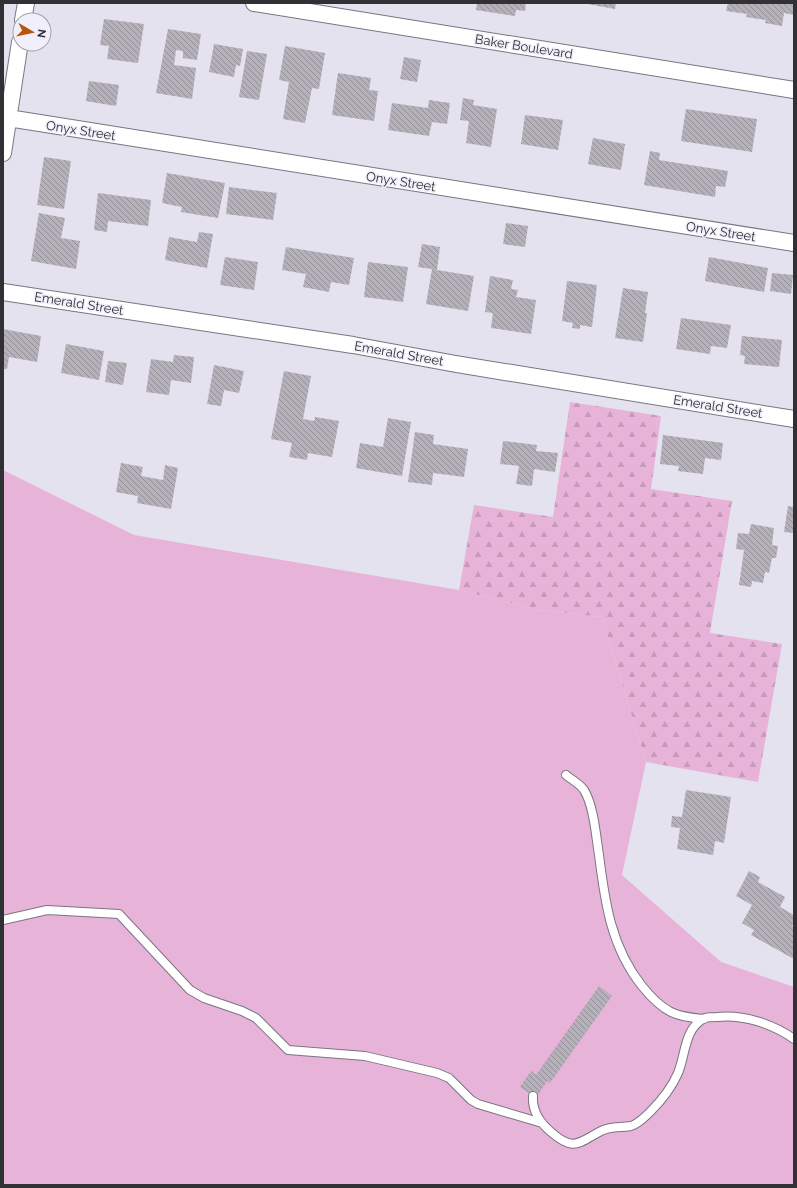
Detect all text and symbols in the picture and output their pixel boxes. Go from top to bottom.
north arrow [12,12,52,52]
text: N [34,28,48,39]
street label: Baker Boulevard [474,31,574,62]
street label: Onyx Street [45,118,117,143]
street label: Onyx Street [365,169,437,194]
street label: Onyx Street [685,219,757,244]
street label: Emerald Street [33,289,125,318]
street label: Emerald Street [353,338,445,369]
street label: Emerald Street [672,392,764,421]

